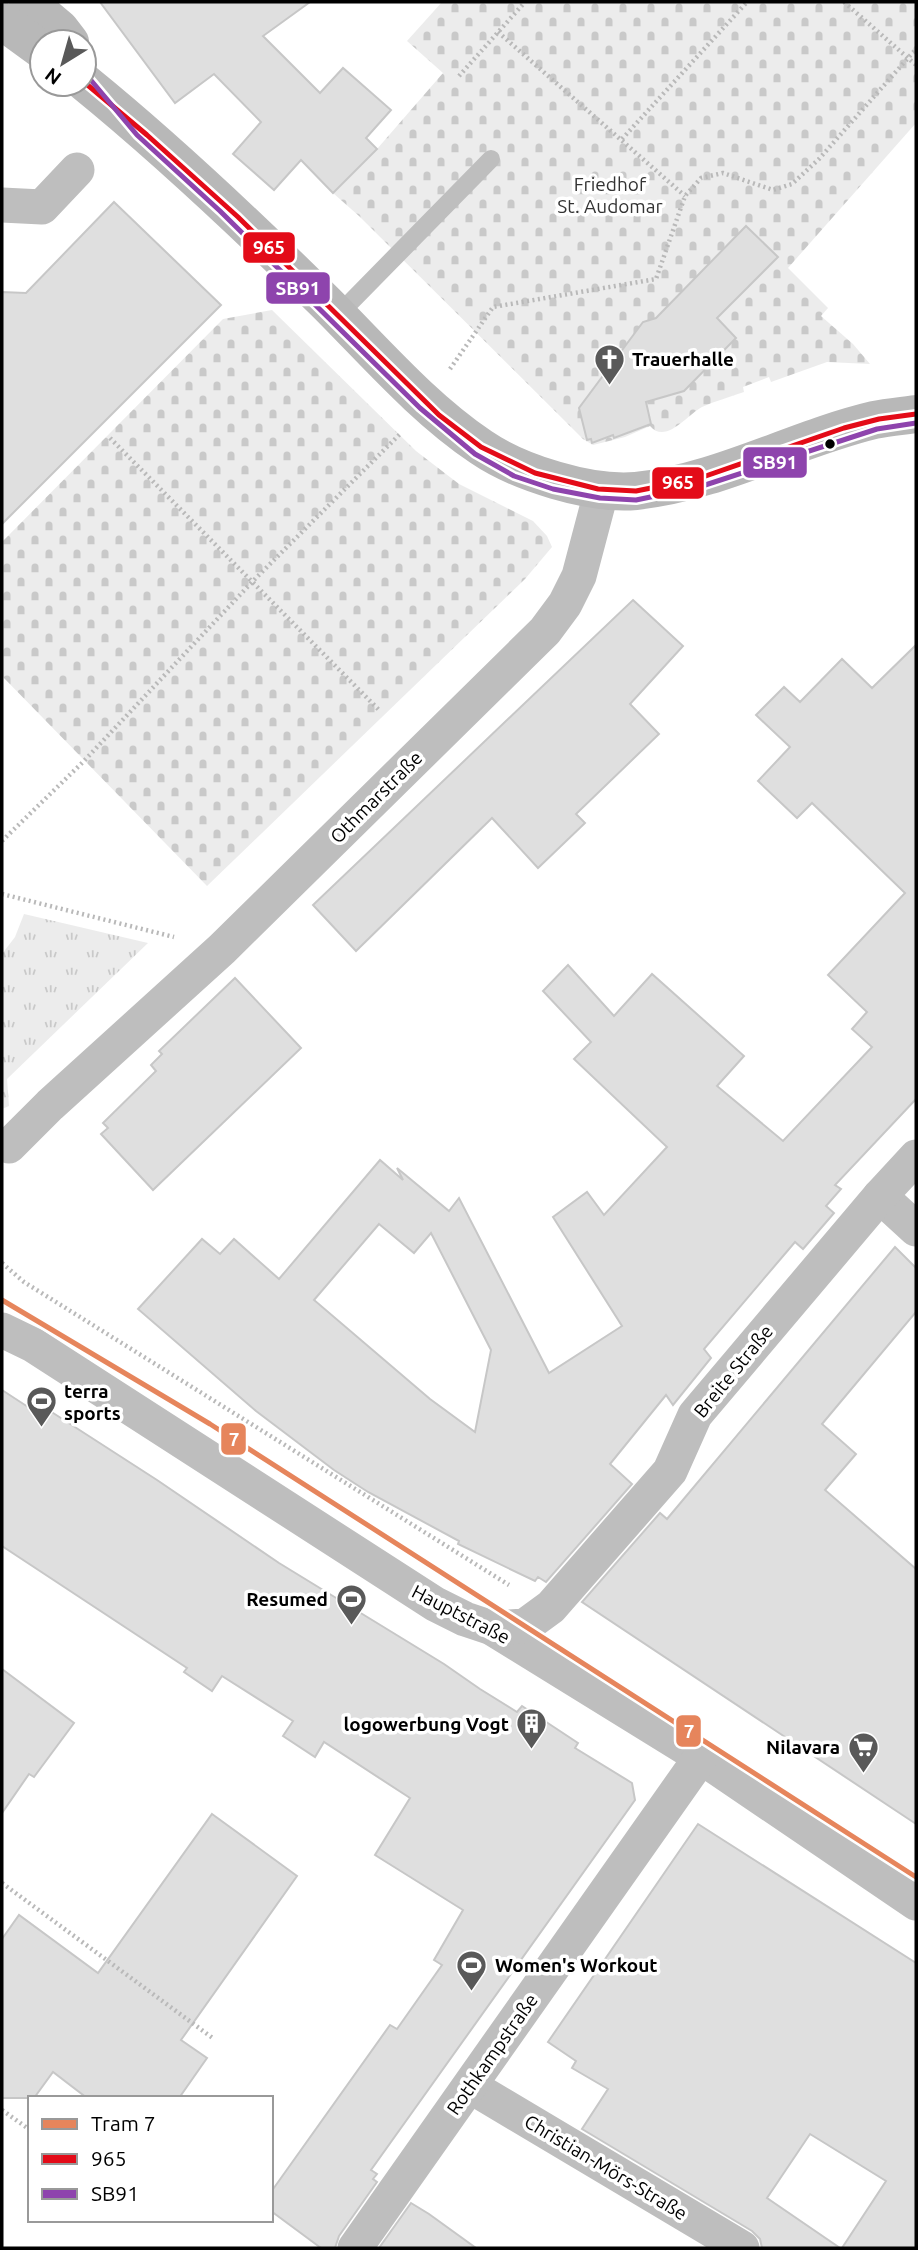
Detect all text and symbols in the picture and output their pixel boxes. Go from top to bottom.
north arrow [28,28,98,98]
text: N [40,64,65,90]
park label: Friedhof St. Audomar [557,173,663,217]
line badge: 965 [242,231,296,264]
text: 965 [253,236,285,258]
line badge: SB91 [265,271,331,305]
text: SB91 [276,277,320,299]
church icon: Trauerhalle [592,342,626,386]
place label: Trauerhalle [632,348,734,370]
unlabelled marker [823,437,837,451]
line badge: SB91 [742,446,808,479]
text: SB91 [753,451,797,473]
line badge: 965 [651,466,705,500]
text: 965 [662,471,694,493]
street label: Othmarstraße [325,746,427,848]
street label: Breite Straße [689,1320,777,1422]
place label: terra sports [64,1380,121,1424]
sports icon: terra sports [24,1385,58,1429]
line badge: 7 [220,1422,247,1456]
text: 7 [229,1428,239,1450]
street label: Hauptstraße [408,1580,514,1648]
sports icon: Resumed [334,1582,368,1626]
place label: Resumed [246,1588,328,1610]
building icon: logowerbung Vogt [515,1707,549,1751]
place label: logowerbung Vogt [343,1713,509,1735]
line badge: 7 [675,1714,702,1748]
text: 7 [684,1720,694,1742]
supermarket icon: Nilavara [846,1730,880,1774]
place label: Nilavara [766,1736,840,1758]
sports icon: Women's Workout [455,1948,489,1992]
place label: Women's Workout [495,1954,657,1976]
street label: Rothkampstraße [442,1989,542,2119]
legend [28,2096,273,2222]
street label: Christian-Mörs-Straße [521,2110,691,2224]
text: Tram 7 [91,2111,155,2135]
text: 965 [91,2146,127,2170]
text: SB91 [91,2181,139,2205]

